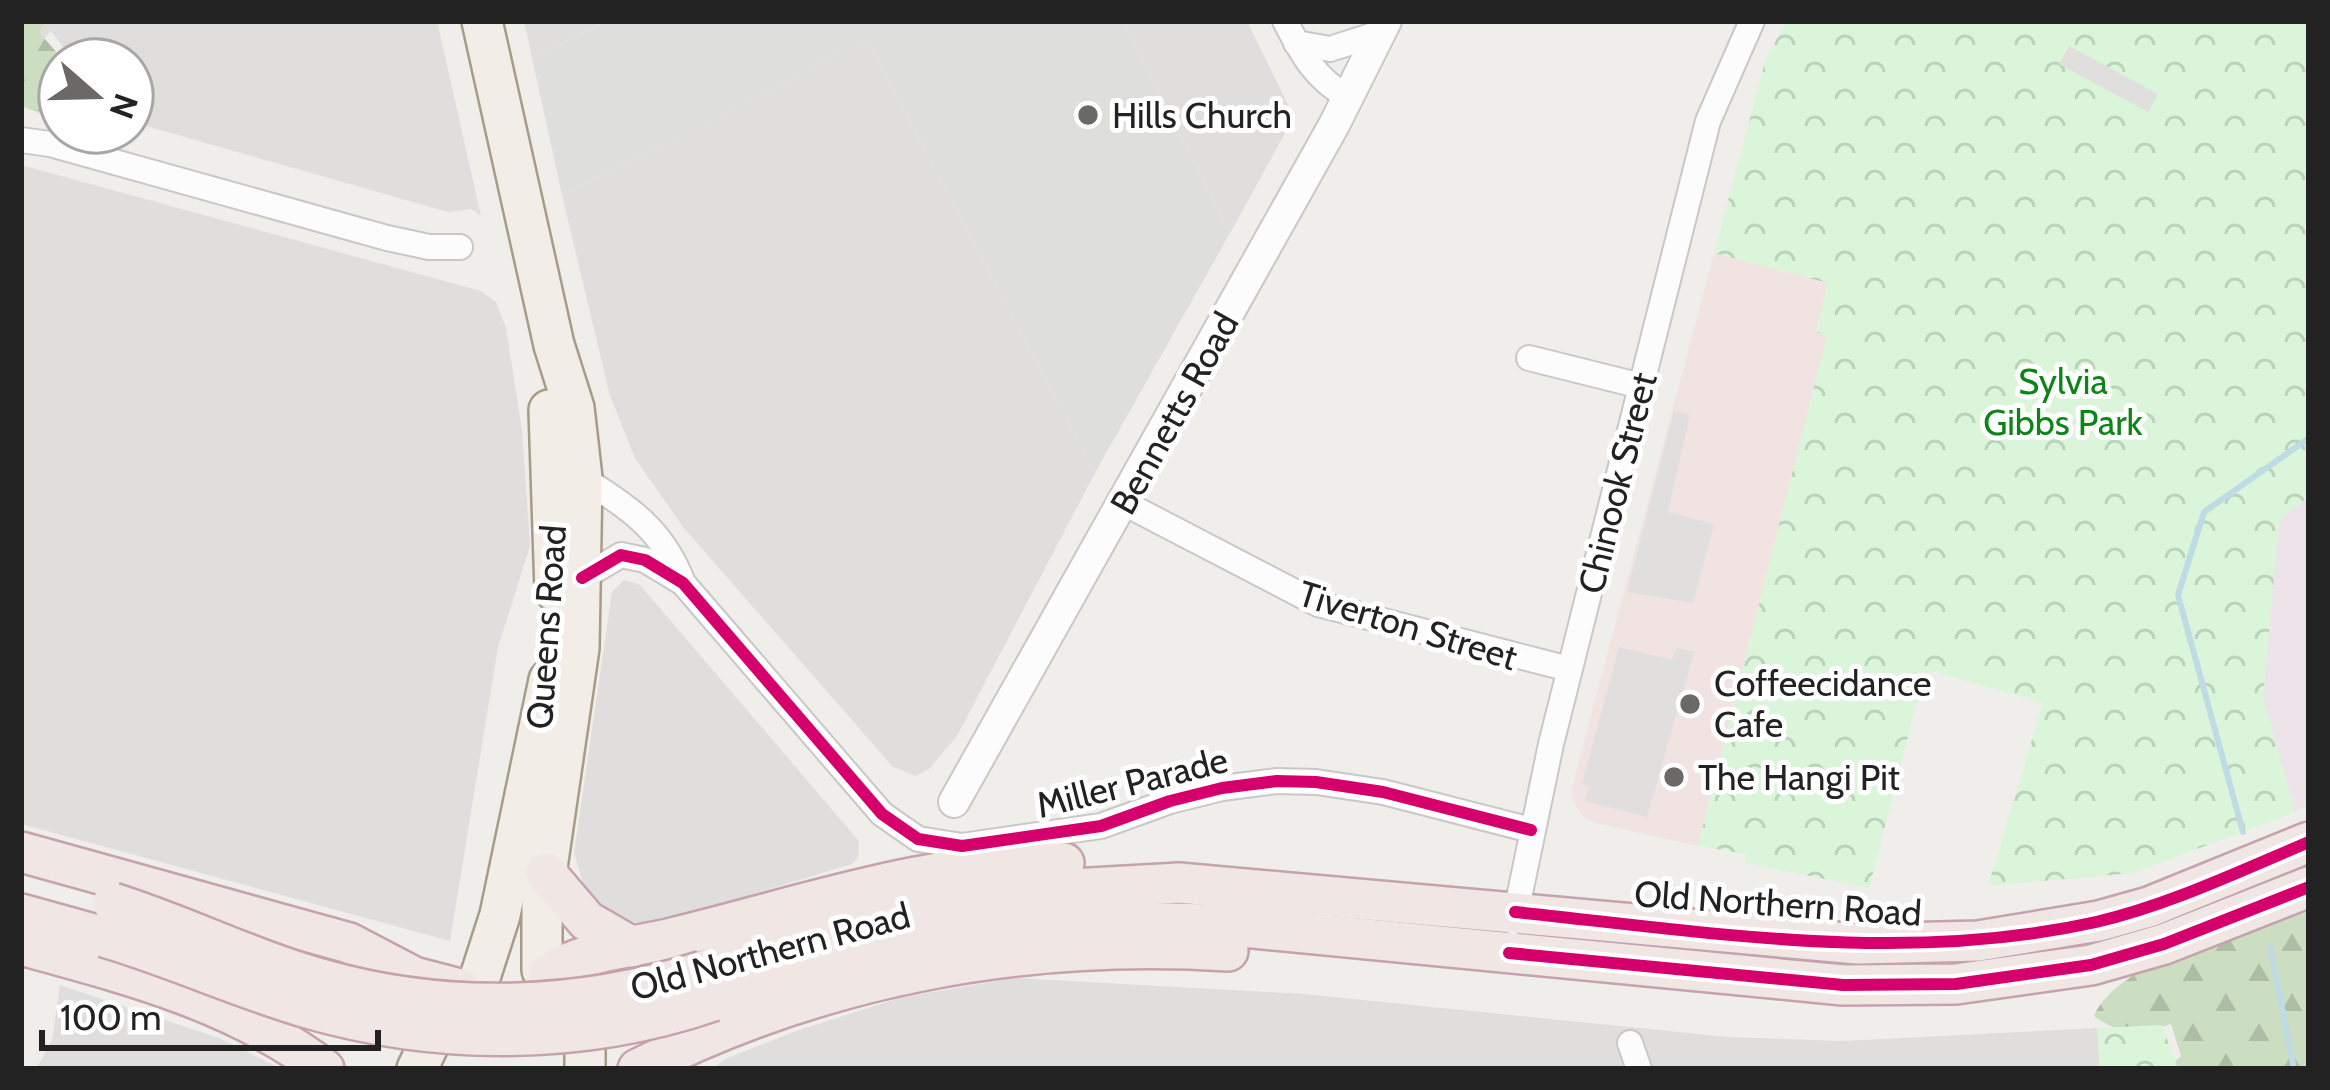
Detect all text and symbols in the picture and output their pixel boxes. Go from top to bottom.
north arrow [36,36,156,156]
text: N [101,88,147,124]
place label: Hills Church [1112,93,1292,137]
marker: Hills Church [1075,102,1101,128]
street label: Bennetts Road [1100,304,1248,522]
park label: Sylvia Gibbs Park [1983,359,2144,444]
street label: Chinook Street [1568,368,1666,598]
street label: Queens Road [517,523,575,731]
street label: Tiverton Street [1293,571,1523,679]
place label: Coffeecidance Cafe [1714,661,1932,746]
marker: Coffeecidance Cafe [1677,691,1703,717]
street label: Miller Parade [1032,737,1232,827]
place label: The Hangi Pit [1698,755,1900,799]
marker: The Hangi Pit [1661,764,1687,790]
street label: Old Northern Road [1633,871,1923,935]
street label: Old Northern Road [625,893,915,1009]
scale bar [42,976,378,1050]
text: 100 m [60,995,162,1039]

